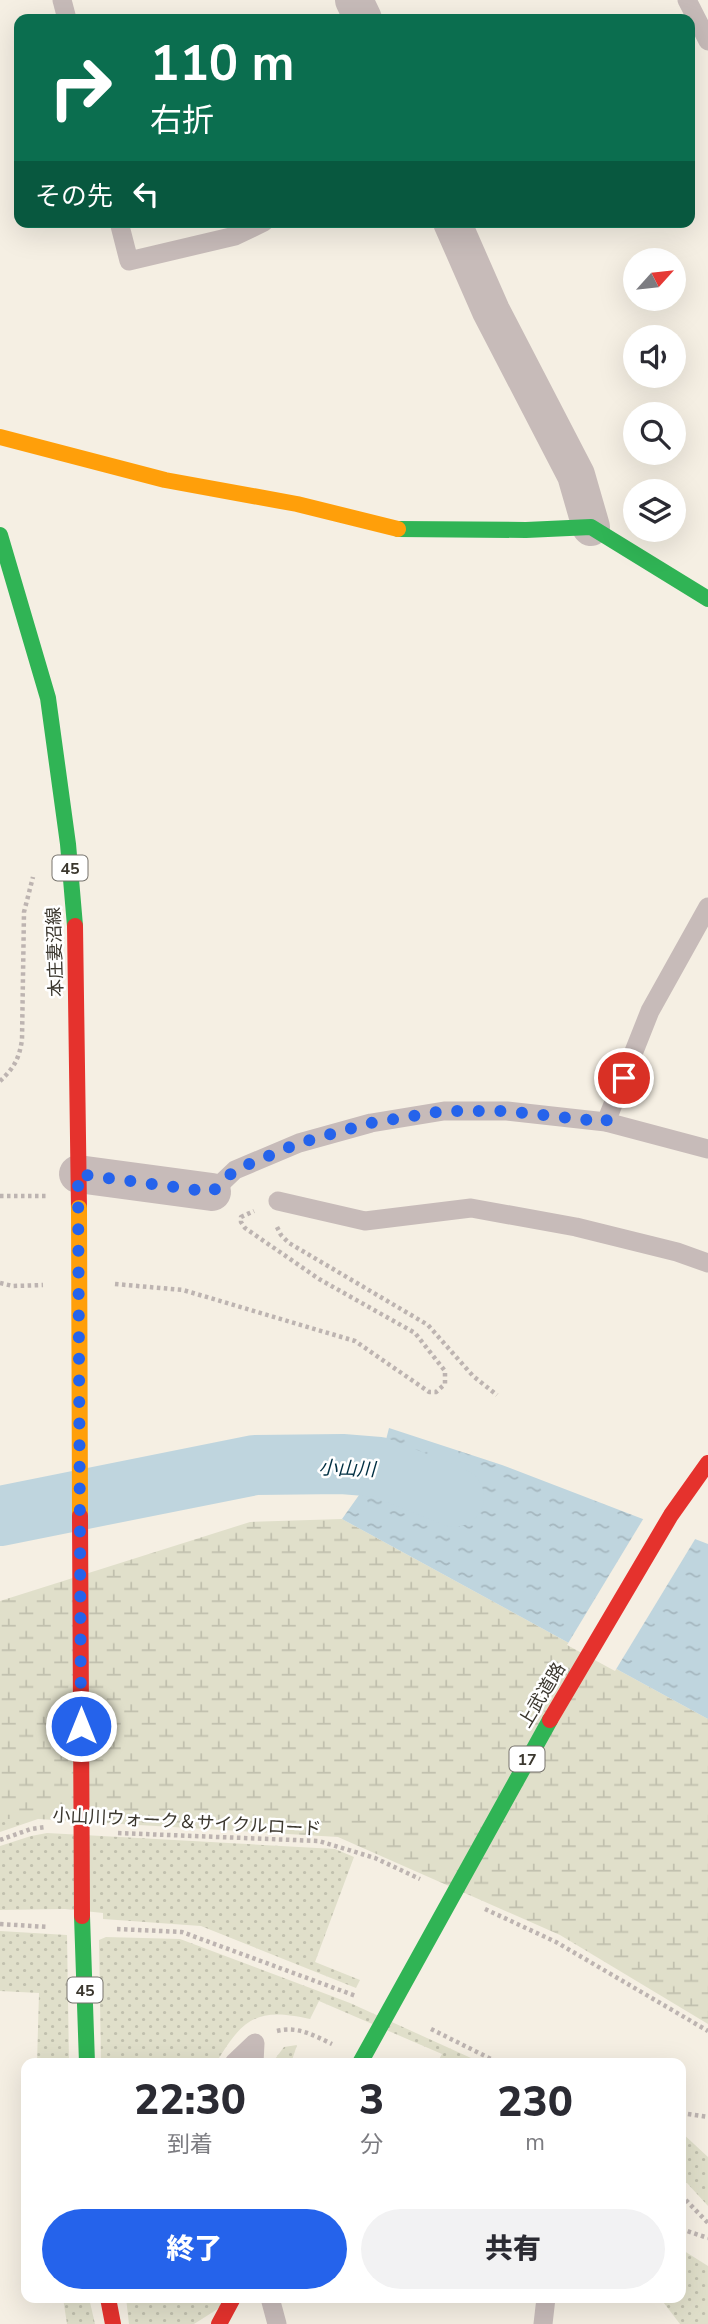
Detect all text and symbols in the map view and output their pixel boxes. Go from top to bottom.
text: 110 m [150,30,294,97]
icon: right [35,42,126,133]
text: 右折 [150,99,214,142]
icon: left [127,175,165,213]
text: その先 [35,179,113,214]
north arrow [623,248,686,312]
map controls [623,248,686,542]
button: sound [623,325,686,388]
button: search [623,402,686,465]
button: layers [623,479,686,542]
road number: 45 [52,856,88,880]
street label: 本庄妻沼線 [41,907,69,997]
pin [594,1048,654,1108]
icon: arrive [605,1059,643,1097]
water label: 小山川 [318,1455,378,1483]
street label: 上武道路 [513,1658,571,1732]
position arrow [44,1689,118,1763]
road number: 17 [510,1746,544,1772]
street label: 小山川ウォーク＆サイクルロード [52,1803,322,1841]
road number: 45 [68,1978,102,2002]
text: 22:30 [134,2072,246,2129]
text: 3 [359,2072,384,2129]
text: 230 [497,2074,573,2131]
text: m [525,2127,545,2158]
text: 到着 [167,2129,213,2160]
text: 分 [360,2129,383,2160]
button: 終了 [42,2209,347,2289]
button: 共有 [361,2209,665,2289]

